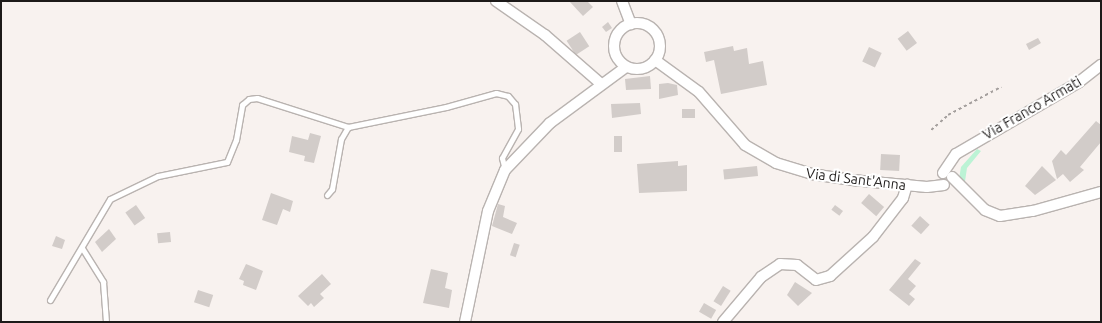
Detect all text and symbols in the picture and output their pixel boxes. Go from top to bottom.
street label: Via Franco Armati [980,73,1084,143]
street label: Via di Sant'Anna [805,165,907,193]

